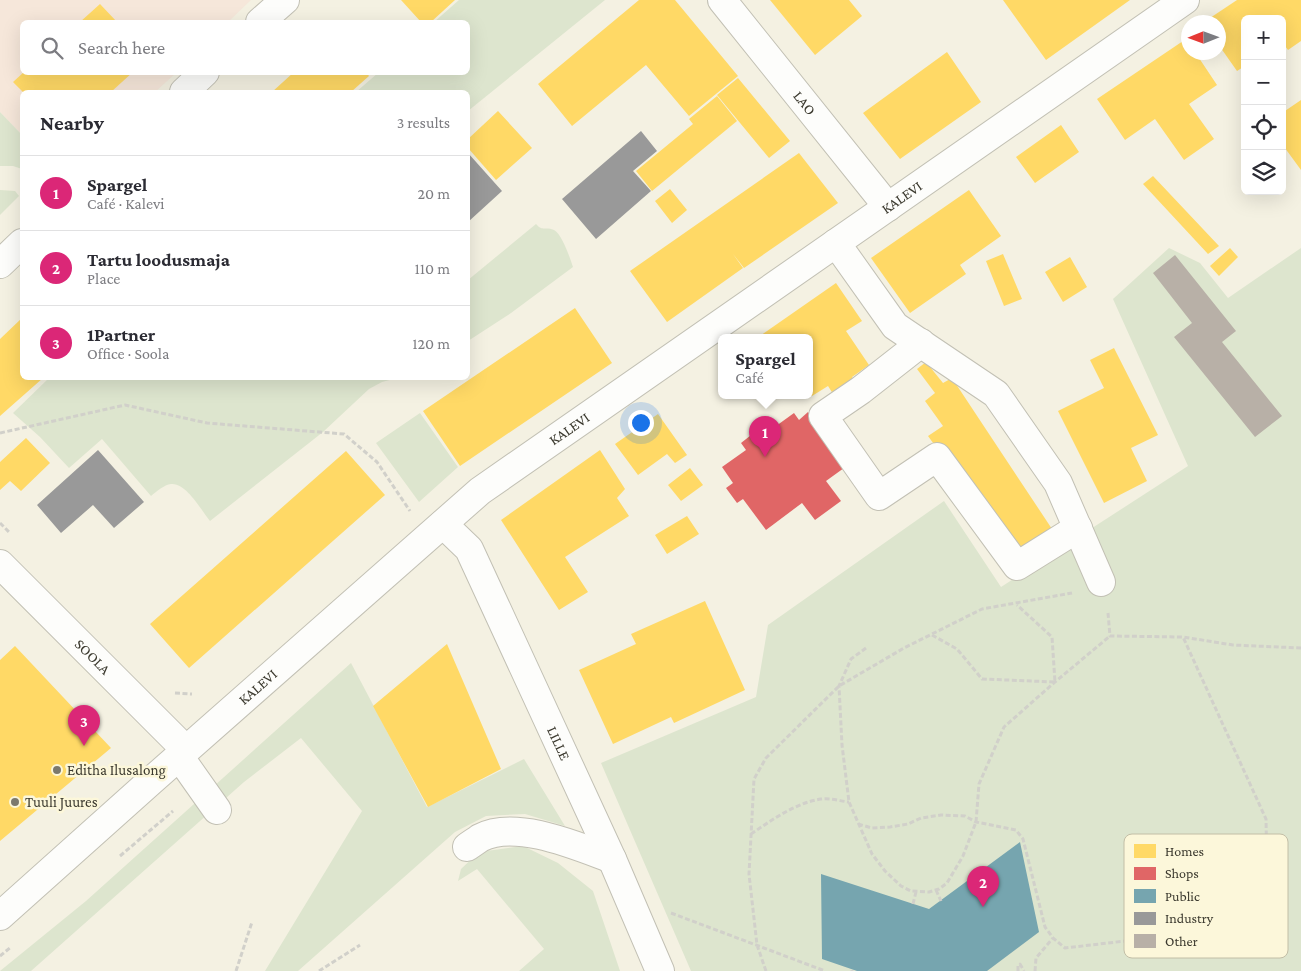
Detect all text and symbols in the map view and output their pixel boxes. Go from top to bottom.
north arrow [1181,15,1226,60]
map controls [1241,15,1286,195]
button: + [1241,15,1286,60]
search box [20,20,470,75]
icon: search [38,34,66,62]
text: Search here [78,37,165,58]
button: − [1241,60,1286,105]
street label: LAO [790,88,819,118]
button: locate [1241,105,1286,150]
text: Nearby [40,111,104,135]
text: 3 results [397,114,450,131]
button: layers [1241,150,1286,195]
text: Spargel [87,174,147,195]
street label: KALEVI [878,178,925,217]
text: 1 [53,185,59,202]
text: 20 m [417,185,450,202]
text: Café · Kalevi [87,195,165,212]
text: Tartu loodusmaja [87,249,230,270]
text: 2 [52,260,60,277]
text: 110 m [414,260,450,277]
text: Place [87,270,120,287]
text: 1Partner [87,324,155,345]
popup [718,334,813,399]
text: 3 [52,335,60,352]
text: 120 m [412,335,450,352]
text: Office · Soola [87,345,169,362]
text: Spargel [735,348,796,369]
text: Café [735,369,764,386]
street label: KALEVI [546,409,593,448]
your location [628,410,654,436]
pin: 1 [749,416,781,457]
street label: SOOLA [72,636,114,678]
street label: KALEVI [236,666,280,708]
pin: 3 [68,705,100,746]
street label: LILLE [544,724,573,763]
place label: Editha Ilusalong [67,762,166,779]
marker: Editha Ilusalong [51,764,63,776]
place label: Tuuli Juures [25,794,98,811]
marker: Tuuli Juures [9,796,21,808]
legend [1124,834,1288,958]
text: Homes [1165,843,1204,859]
text: Shops [1165,865,1199,881]
pin: 2 [967,866,999,907]
text: Public [1165,888,1200,904]
text: Industry [1165,910,1214,926]
text: Other [1165,933,1198,949]

